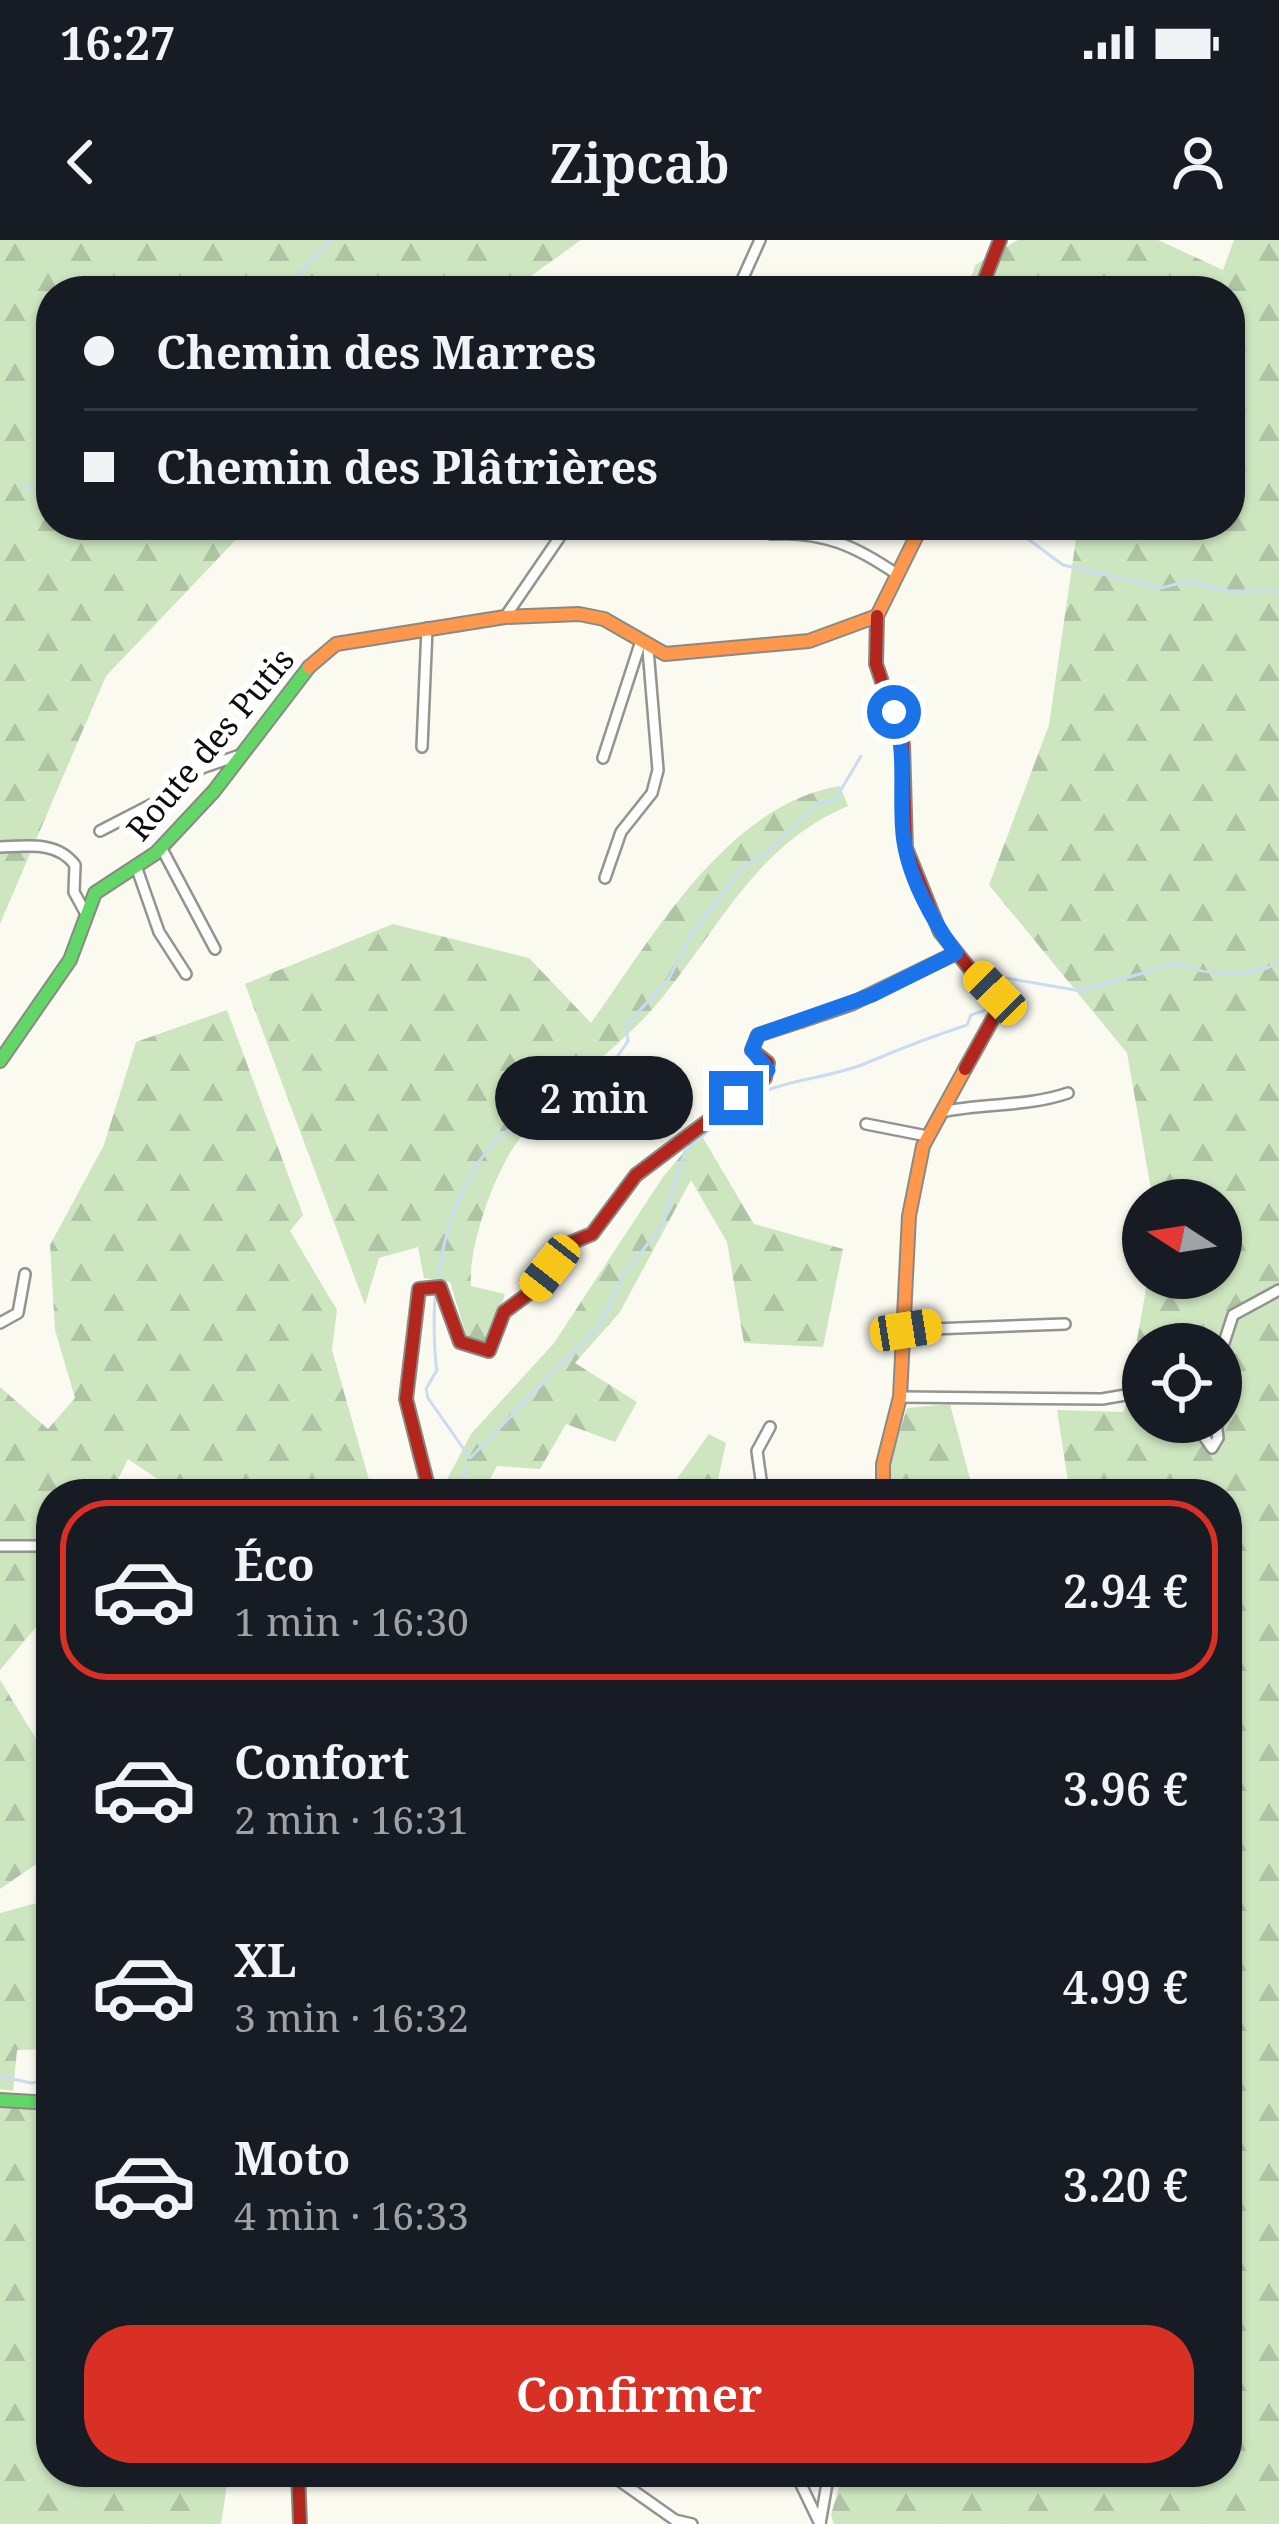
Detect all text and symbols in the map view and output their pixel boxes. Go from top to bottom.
text: 16:27 [60,12,175,73]
text: Zipcab [549,125,730,199]
icon: back [48,129,114,195]
icon: person [1165,129,1231,195]
text: Chemin des Marres [156,321,596,382]
text: Chemin des Plâtrières [156,436,658,497]
street label: Route des Putis [116,638,304,850]
route start [867,685,921,739]
car [957,955,1033,1031]
callout: 2 min [496,1056,694,1140]
text: 2 min [540,1071,648,1124]
route end [709,1071,763,1125]
north arrow [1122,1179,1242,1299]
map controls [1122,1179,1242,1443]
car [514,1229,586,1307]
car [868,1307,944,1353]
button: locate [1122,1323,1242,1443]
text: Éco [234,1533,315,1594]
icon: car [90,1536,198,1644]
text: 2.94 € [1063,1560,1188,1621]
text: 1 min · 16:30 [234,1594,469,1647]
text: Confort [234,1731,409,1792]
icon: car [90,1734,198,1842]
text: 3.96 € [1063,1758,1188,1819]
text: 2 min · 16:31 [234,1792,469,1845]
text: XL [234,1929,296,1990]
icon: car [90,1932,198,2040]
text: 4.99 € [1063,1956,1188,2017]
text: 3 min · 16:32 [234,1990,469,2043]
text: Moto [234,2127,350,2188]
icon: car [90,2130,198,2238]
text: 3.20 € [1063,2154,1188,2215]
text: 4 min · 16:33 [234,2188,469,2241]
button: Confirmer [84,2325,1194,2463]

